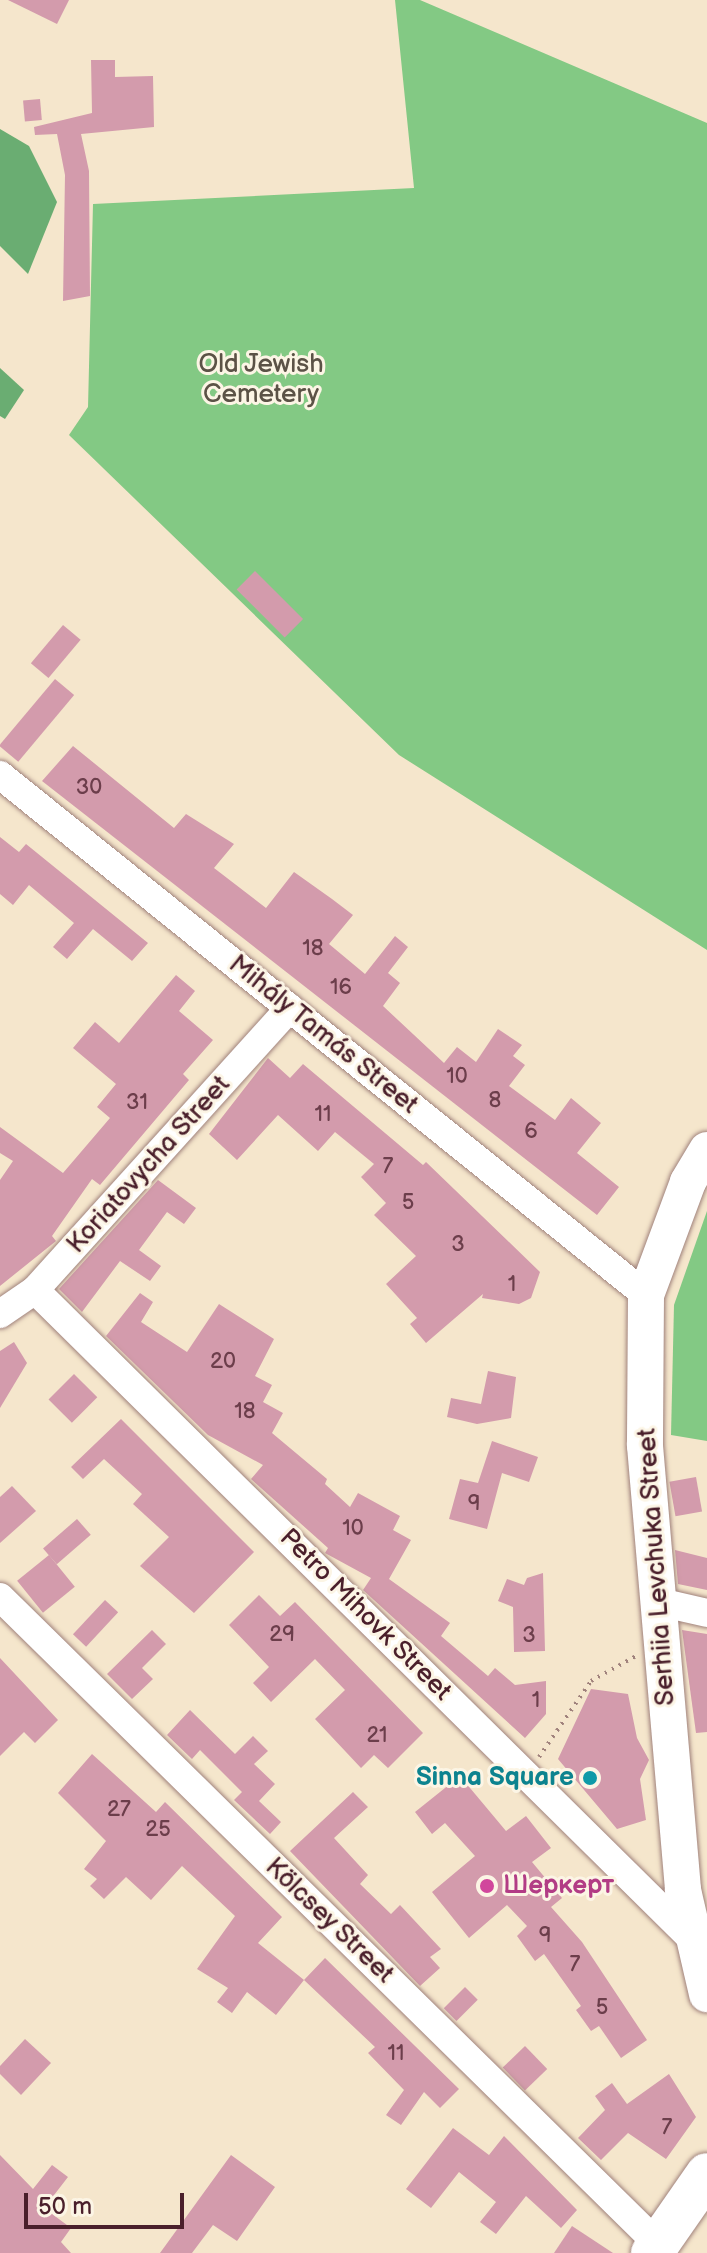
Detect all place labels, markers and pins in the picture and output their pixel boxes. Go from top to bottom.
place label: Sinna Square [416,1762,574,1794]
marker: Sinna Square [581,1769,599,1787]
place label: Шеркерт [503,1870,614,1902]
marker: Шеркерт [478,1877,496,1895]

